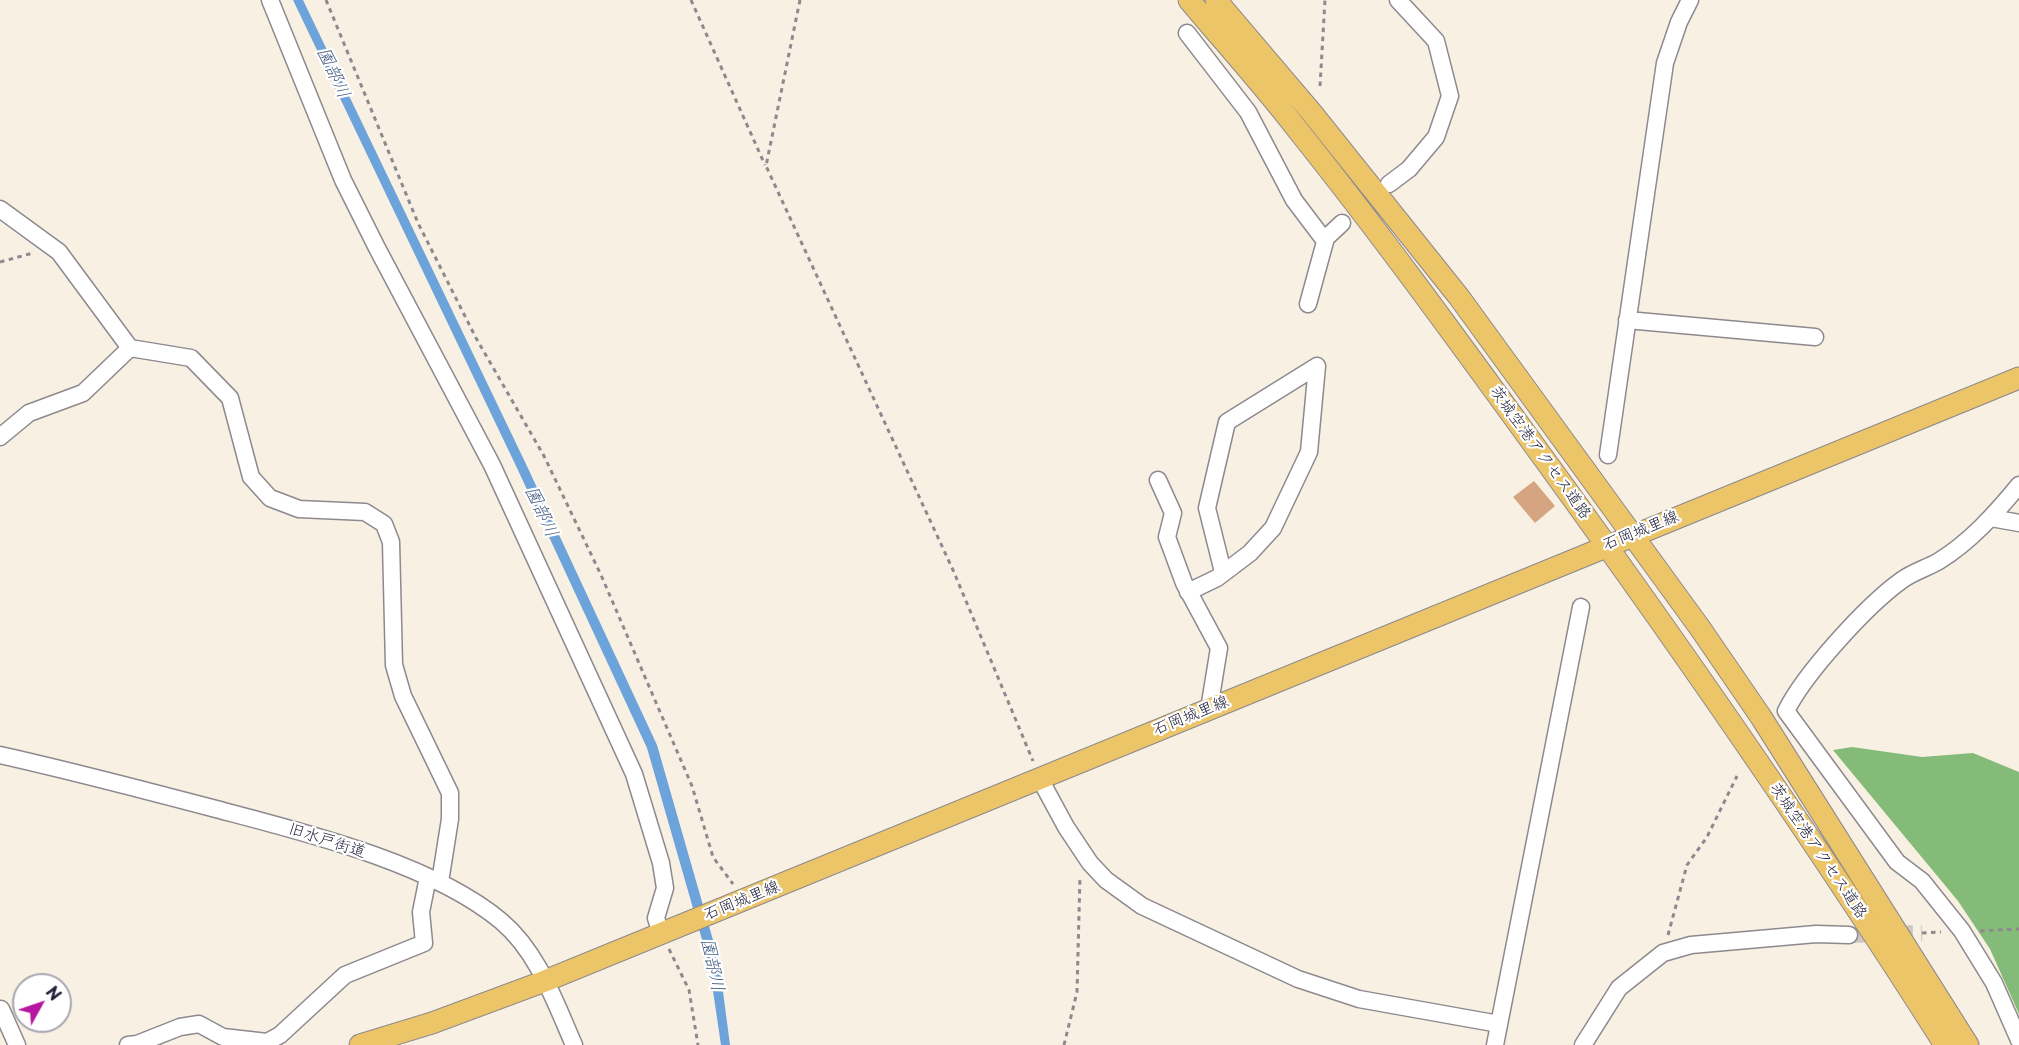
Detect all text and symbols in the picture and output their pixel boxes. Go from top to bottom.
water label: 園部川 [312,44,354,102]
street label: 茨城空港アクセス道路 [1485,383,1595,523]
water label: 園部川 [520,483,562,541]
street label: 石岡城里線 [1600,507,1682,555]
street label: 石岡城里線 [1150,692,1232,740]
street label: 茨城空港アクセス道路 [1765,779,1871,923]
street label: 旧水戸街道 [286,820,368,862]
street label: 石岡城里線 [701,877,783,925]
water label: 園部川 [696,936,728,994]
north arrow [12,973,72,1033]
text: N [41,980,68,1005]

